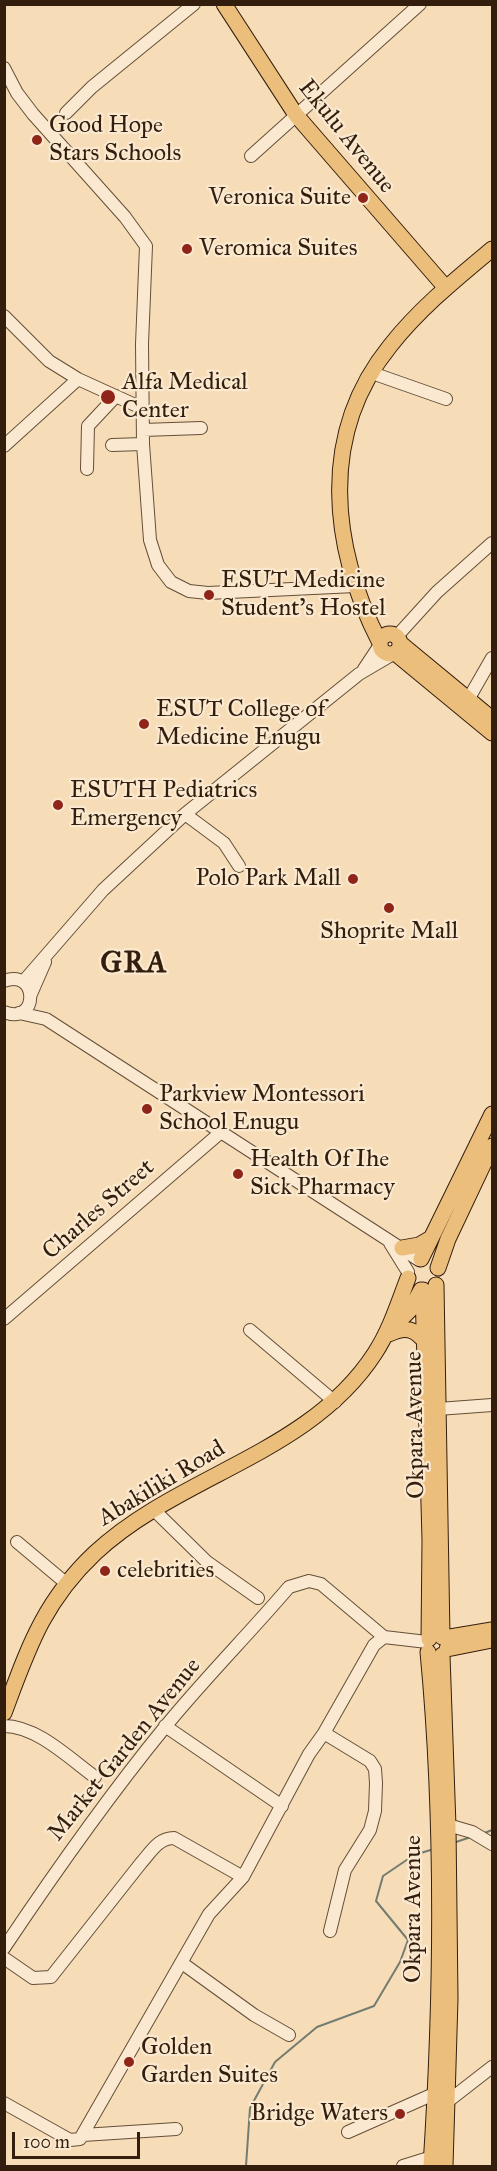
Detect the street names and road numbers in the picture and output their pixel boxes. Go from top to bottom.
street label: Ekulu Avenue [292,75,400,199]
street label: Charles Street [37,1154,161,1266]
street label: Okpara Avenue [400,1351,432,1499]
street label: Abakiliki Road [93,1435,231,1533]
street label: Market Garden Avenue [42,1653,208,1847]
street label: Okpara Avenue [400,1835,428,1983]

